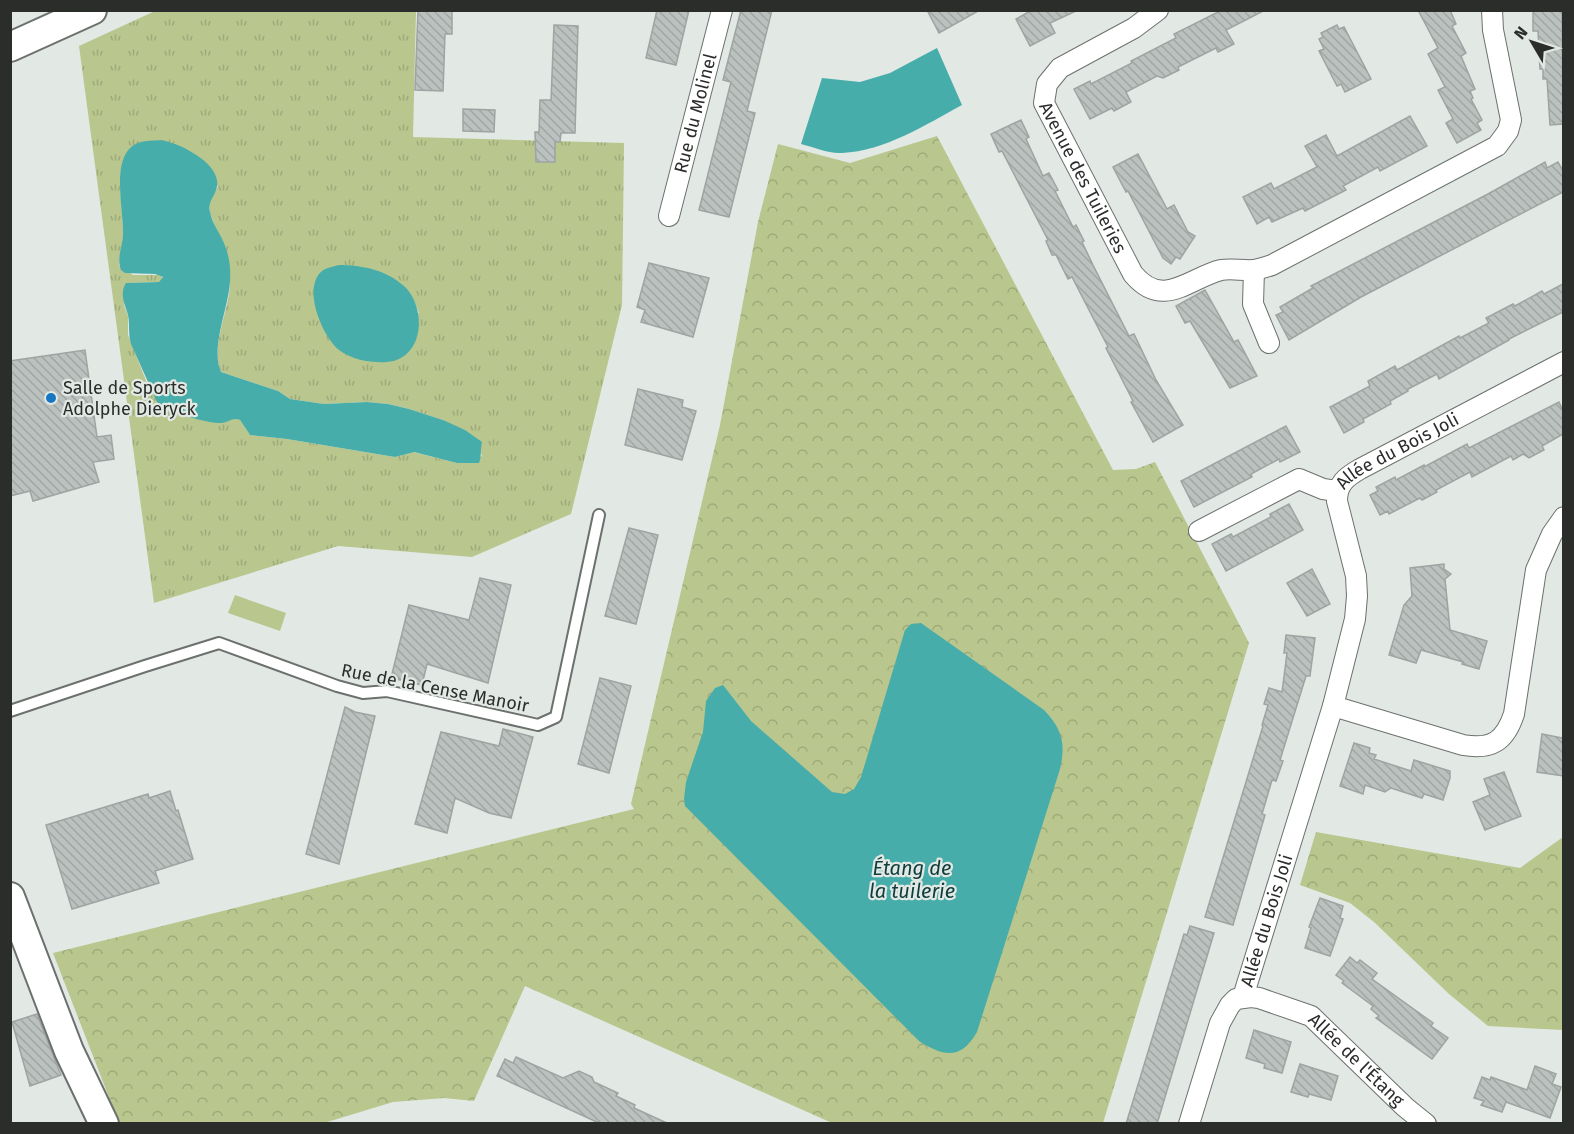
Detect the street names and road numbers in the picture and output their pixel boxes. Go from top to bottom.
street label: Rue du Molinel [669,51,721,175]
street label: Avenue des Tuileries [1034,98,1131,257]
street label: Allée du Bois Joli [1331,408,1463,493]
street label: Rue de la Cense Manoir [339,659,531,717]
street label: Allée du Bois Joli [1236,852,1297,989]
street label: Allée de l'Étang [1304,1008,1409,1112]

